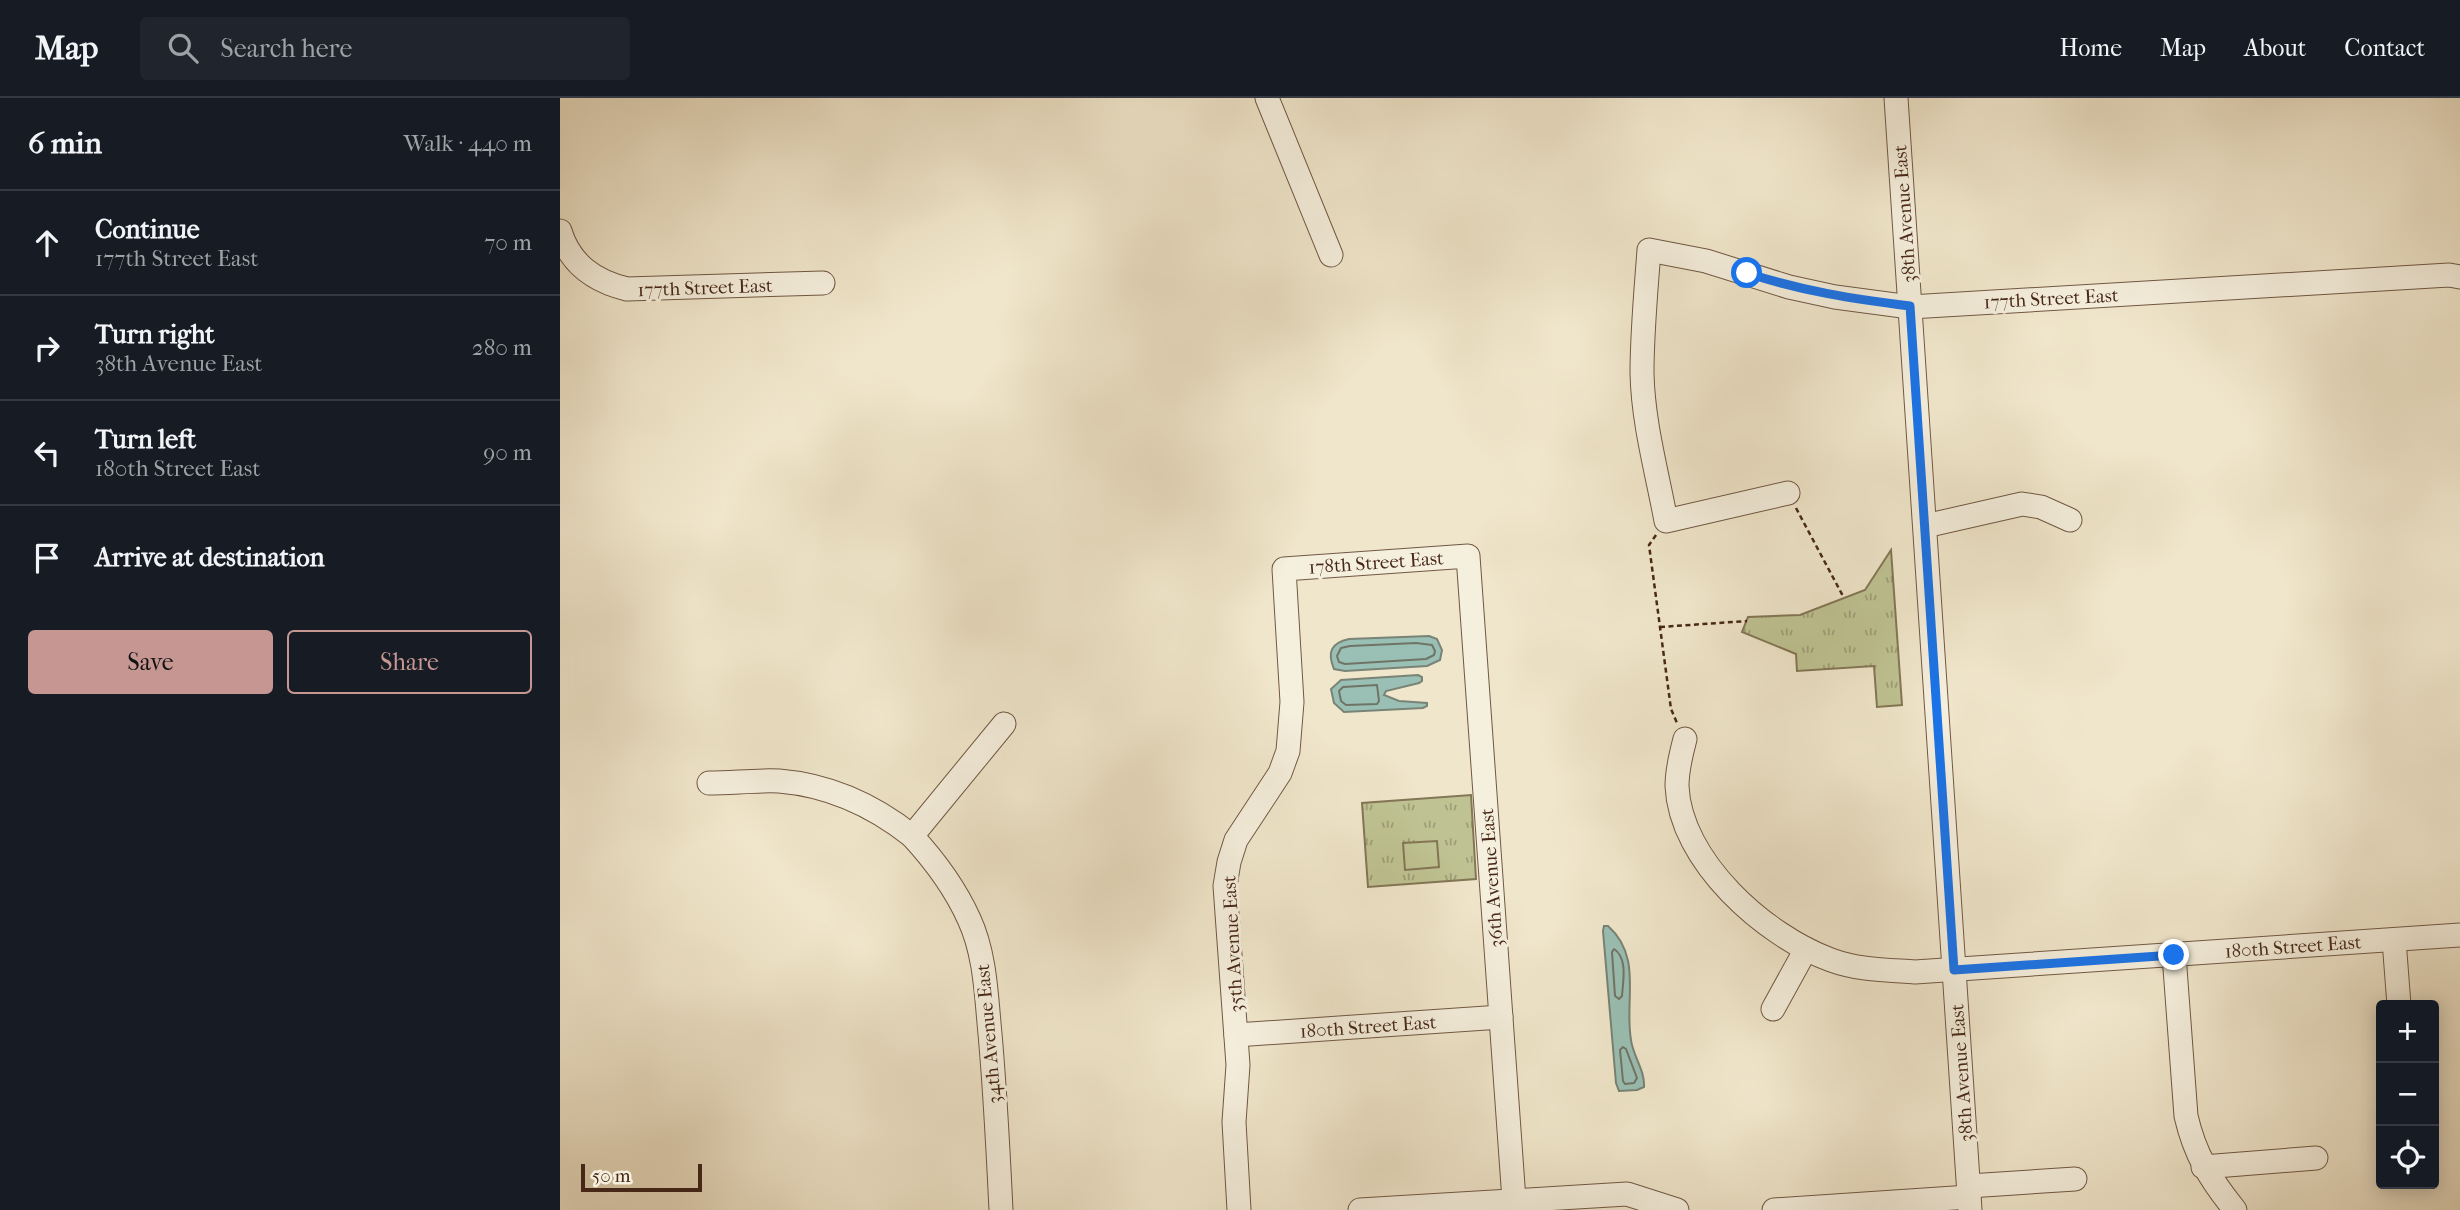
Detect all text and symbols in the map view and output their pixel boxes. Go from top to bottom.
search box [140,17,630,80]
text: Map [35,29,98,68]
icon: search [164,29,202,67]
text: Search here [220,33,352,64]
text: Home [2060,34,2122,62]
text: Map [2160,34,2206,62]
text: About [2244,34,2306,62]
text: Contact [2344,34,2425,62]
text: 6 min [28,126,102,161]
text: Walk · 440 m [404,130,532,157]
street label: 38th Avenue East [1889,144,1921,284]
text: Continue [95,214,200,245]
icon: ahead [28,224,66,262]
text: 70 m [484,229,532,256]
text: 177th Street East [95,245,258,272]
route start [1731,257,1762,288]
street label: 177th Street East [637,275,773,301]
street label: 177th Street East [1983,284,2119,314]
text: Turn right [95,319,215,350]
icon: right [28,329,66,367]
text: 280 m [472,334,532,361]
text: 38th Avenue East [95,350,263,377]
text: Turn left [95,424,196,455]
icon: left [28,434,66,472]
text: 90 m [483,439,532,466]
text: 180th Street East [95,455,261,482]
icon: arrive [28,539,66,577]
text: Arrive at destination [95,542,325,573]
street label: 178th Street East [1308,547,1445,579]
button: Save [28,630,273,694]
button: Share [287,630,532,694]
street label: 36th Avenue East [1476,808,1508,948]
street label: 35th Avenue East [1218,875,1248,1013]
street label: 180th Street East [2224,931,2362,963]
route end [2158,939,2189,970]
street label: 34th Avenue East [972,963,1006,1105]
map controls [2376,1000,2439,1189]
button: + [2376,1000,2439,1063]
street label: 38th Avenue East [1946,1003,1978,1143]
street label: 180th Street East [1299,1011,1437,1043]
button: − [2376,1063,2439,1126]
button: locate [2376,1126,2439,1189]
scale bar [581,1161,702,1193]
text: 50 m [592,1165,631,1187]

